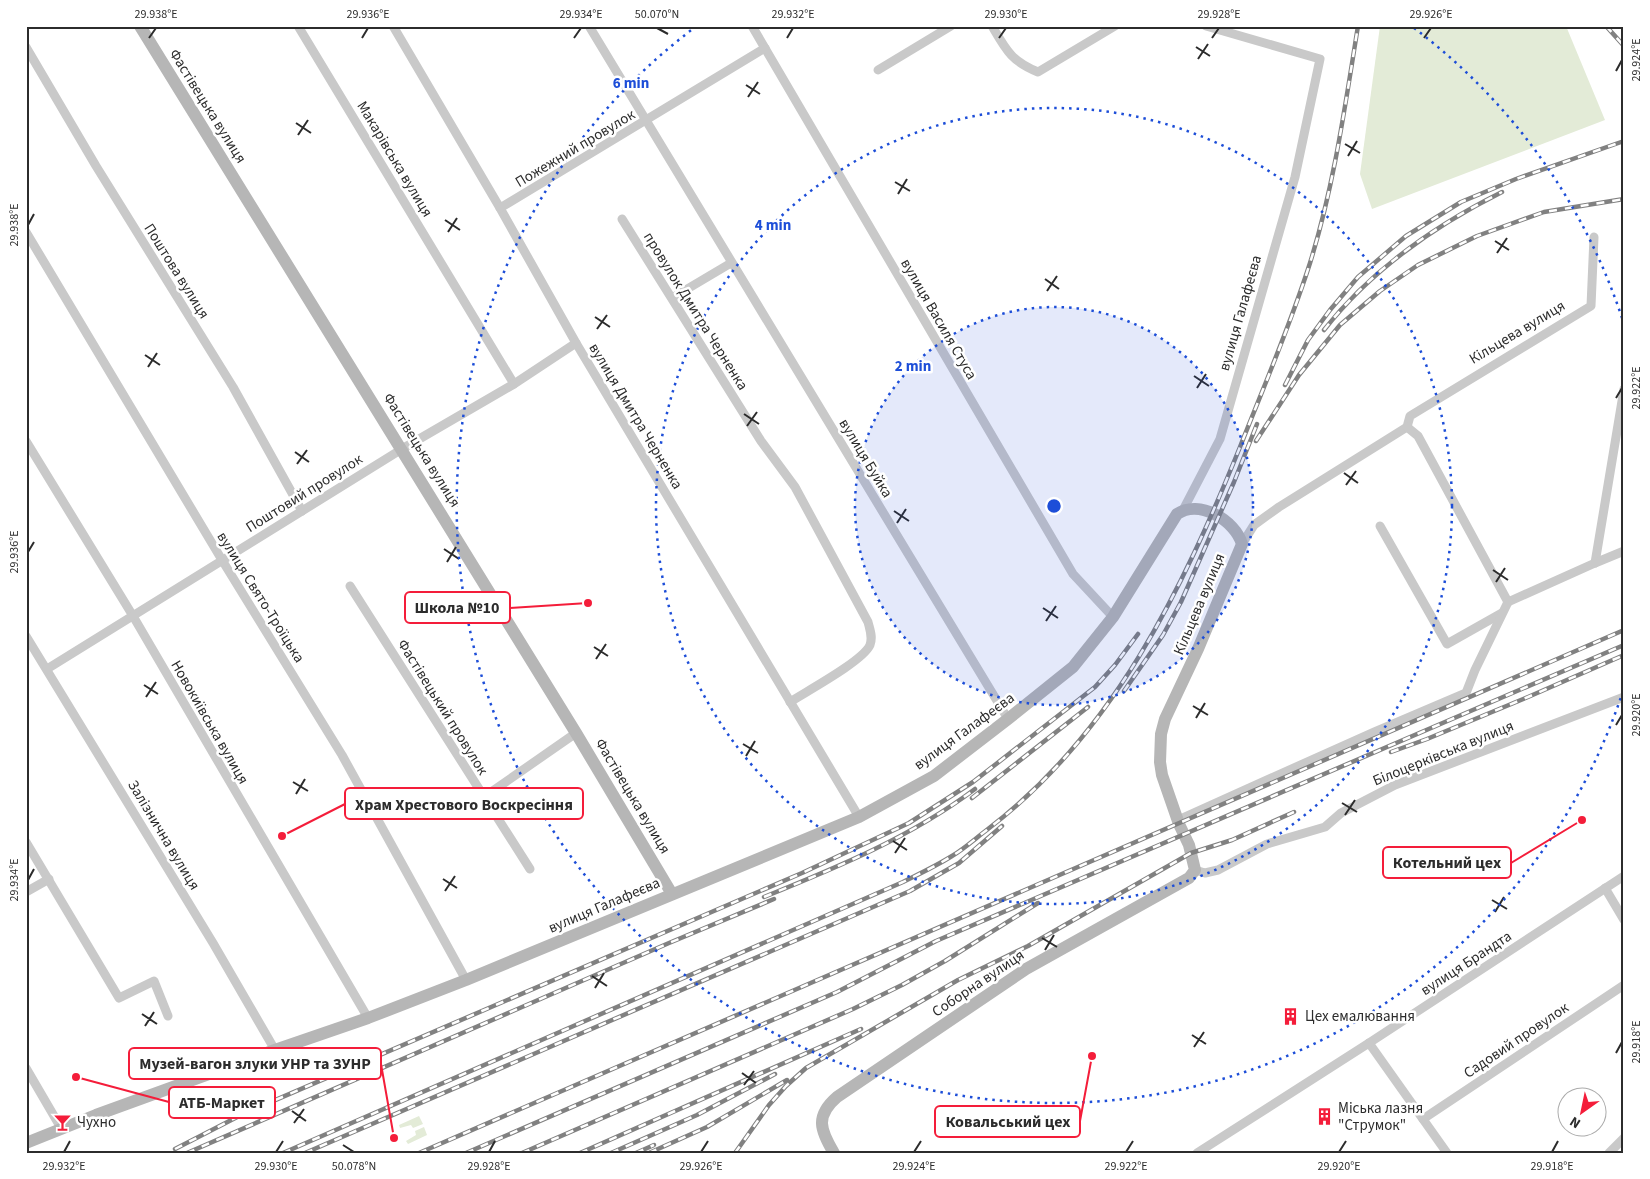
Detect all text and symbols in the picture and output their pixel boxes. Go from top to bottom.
text: 29.938°E [134,6,178,23]
text: 29.936°E [346,6,390,23]
text: 29.934°E [559,6,603,23]
text: 50.070°N [635,6,679,23]
text: 29.932°E [771,6,815,23]
text: 29.930°E [984,6,1028,23]
text: 29.928°E [1197,6,1241,23]
text: 29.926°E [1409,6,1453,23]
text: 29.924°E [1628,38,1645,82]
street label: Фастівецька вулиця [164,45,251,167]
text: 6 min [613,73,649,94]
street label: Макарівська вулиця [352,97,438,221]
street label: Пожежний провулок [511,104,640,193]
text: 29.938°E [6,203,23,247]
text: 4 min [755,215,791,236]
street label: Поштова вулиця [139,219,214,323]
street label: провулок Дмитра Черненка [638,228,753,394]
street label: вулиця Галафеєва [1214,253,1267,374]
street label: вулиця Василя Стуса [895,255,982,384]
street label: Кільцева вулиця [1465,295,1569,369]
street label: вулиця Дмитра Черненка [584,339,688,493]
text: 2 min [895,356,931,377]
text: 29.922°E [1628,366,1645,410]
street label: Фастівецька вулиця [378,389,465,511]
street label: вулиця Буйка [834,415,897,502]
street label: Поштовий провулок [242,449,367,538]
centre of rings [1045,497,1063,515]
street label: вулиця Свято-Троїцька [212,528,309,667]
text: 29.936°E [6,530,23,574]
street label: Кільцева вулиця [1169,550,1230,658]
callout: Школа №10 [405,592,510,623]
text: Школа №10 [414,597,500,619]
street label: Фастівецький провулок [392,635,493,780]
street label: Новокиївська вулиця [165,656,254,788]
street label: вулиця Галафеєва [910,688,1019,775]
text: 29.920°E [1628,693,1645,737]
street label: Білоцерківська вулиця [1370,716,1517,791]
street label: Фастівецька вулиця [590,735,675,858]
street label: Залізнична вулиця [122,776,205,894]
callout: Храм Хрестового Воскресіння [345,788,583,819]
text: Храм Хрестового Воскресіння [355,794,573,816]
callout: Котельний цех [1383,847,1511,878]
text: Котельний цех [1393,852,1501,874]
text: 29.934°E [6,858,23,902]
street label: вулиця Галафеєва [545,872,663,938]
street label: вулиця Брандта [1417,926,1516,1001]
street label: Соборна вулиця [928,945,1029,1022]
street label: Садовий провулок [1460,997,1573,1083]
building icon: Цех емалювання [1281,1006,1301,1026]
place label: Цех емалювання [1305,1006,1415,1027]
text: 29.918°E [1628,1020,1645,1064]
callout: Музей-вагон злуки УНР та ЗУНР [129,1048,381,1079]
text: Музей-вагон злуки УНР та ЗУНР [139,1053,371,1075]
north arrow [1558,1086,1608,1136]
callout: АТБ-Маркет [169,1087,275,1118]
text: АТБ-Маркет [178,1092,265,1114]
place label: Міська лазня "Струмок" [1338,1098,1423,1136]
callout: Ковальський цех [935,1106,1080,1137]
building icon: Міська лазня "Струмок" [1314,1107,1334,1127]
text: Ковальський цех [946,1111,1070,1133]
text: N [1566,1111,1585,1133]
bar icon: Чухно [53,1112,73,1132]
place label: Чухно [77,1112,116,1133]
text: 29.932°E [42,1158,86,1175]
text: 29.930°E [254,1158,298,1175]
text: 50.078°N [332,1158,376,1175]
text: 29.928°E [467,1158,511,1175]
text: 29.926°E [679,1158,723,1175]
text: 29.924°E [892,1158,936,1175]
text: 29.922°E [1104,1158,1148,1175]
text: 29.920°E [1317,1158,1361,1175]
text: 29.918°E [1530,1158,1574,1175]

